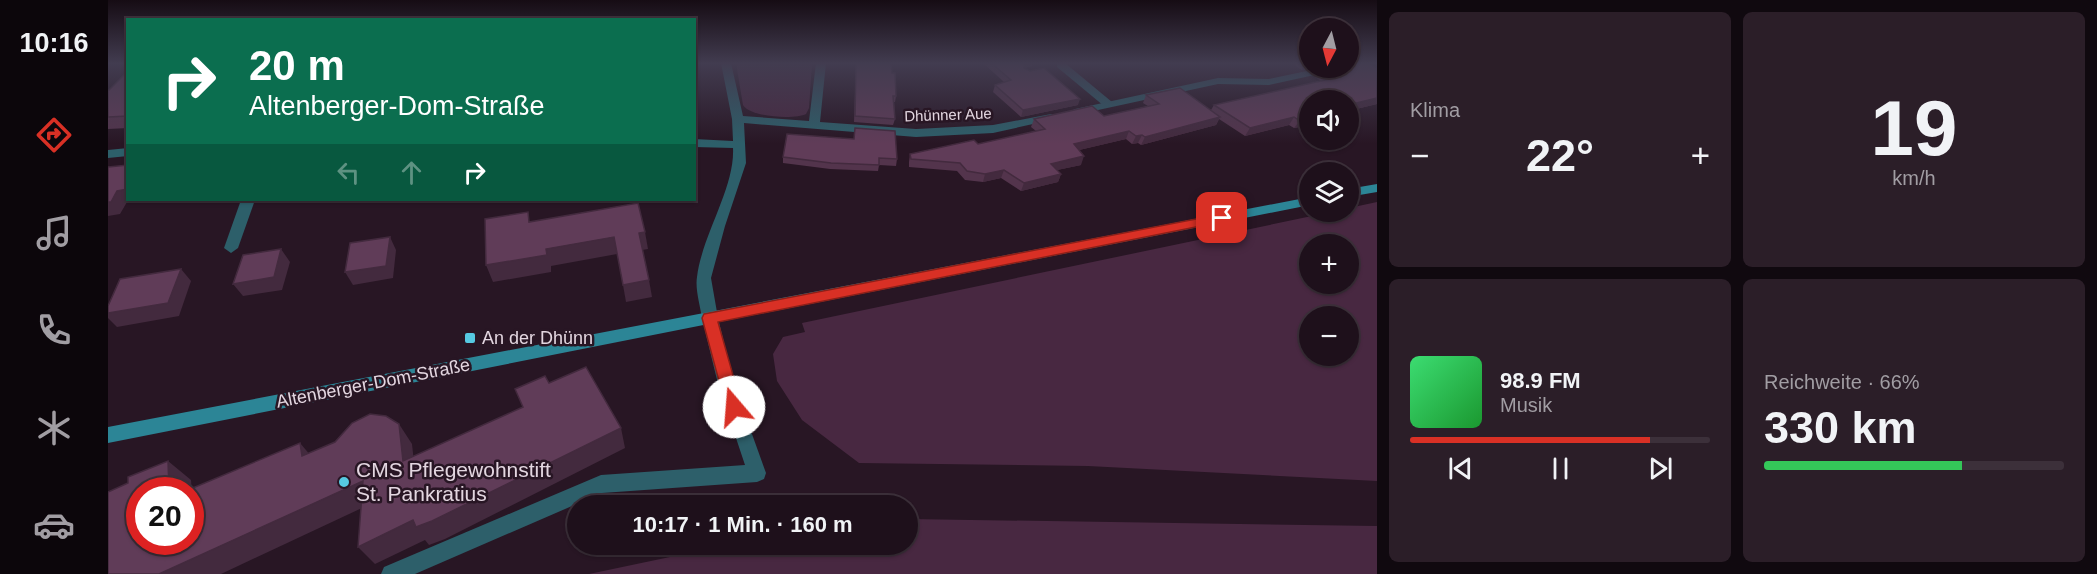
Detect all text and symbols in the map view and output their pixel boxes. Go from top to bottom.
north arrow [1299,18,1359,78]
map controls [1299,18,1359,366]
text: 10:16 [19,28,89,58]
icon: right [150,42,228,120]
text: 20 m [249,42,345,89]
text: 19 [1871,84,1957,172]
button: sound [1299,90,1359,150]
text: Altenberger-Dom-Straße [249,91,545,121]
text: Klima [1410,99,1460,121]
street label: Dhünner Aue [904,104,992,125]
icon: directions [33,114,75,156]
text: 22° [1526,130,1594,181]
text: − [1410,137,1429,174]
text: + [1691,137,1710,174]
icon: left [332,156,365,189]
icon: ahead [395,156,428,189]
icon: right [458,156,491,189]
button: layers [1299,162,1359,222]
text: km/h [1892,167,1936,189]
pin [1196,192,1247,243]
icon: arrive [1205,201,1238,234]
icon: music [33,212,75,254]
button: + [1299,234,1359,294]
button: − [1299,306,1359,366]
icon: phone [33,309,75,351]
place label: An der Dhünn [482,328,593,348]
marker: An der Dhünn [463,331,477,345]
street label: Altenberger-Dom-Straße [274,354,472,412]
text: 98.9 FM [1500,368,1581,393]
text: Reichweite · 66% [1764,371,1920,393]
position arrow [702,375,766,439]
text: Musik [1500,394,1552,416]
text: 330 km [1764,402,1917,453]
icon: climate [33,407,75,449]
icon: previous [1444,452,1477,485]
icon: pause [1544,452,1577,485]
icon: next [1644,452,1677,485]
place label: CMS Pflegewohnstift St. Pankratius [356,458,551,505]
marker: CMS Pflegewohnstift St. Pankratius [337,475,351,489]
speed limit sign: 20 [126,477,204,555]
icon: car [33,504,75,546]
text: 10:17 · 1 Min. · 160 m [632,512,853,537]

